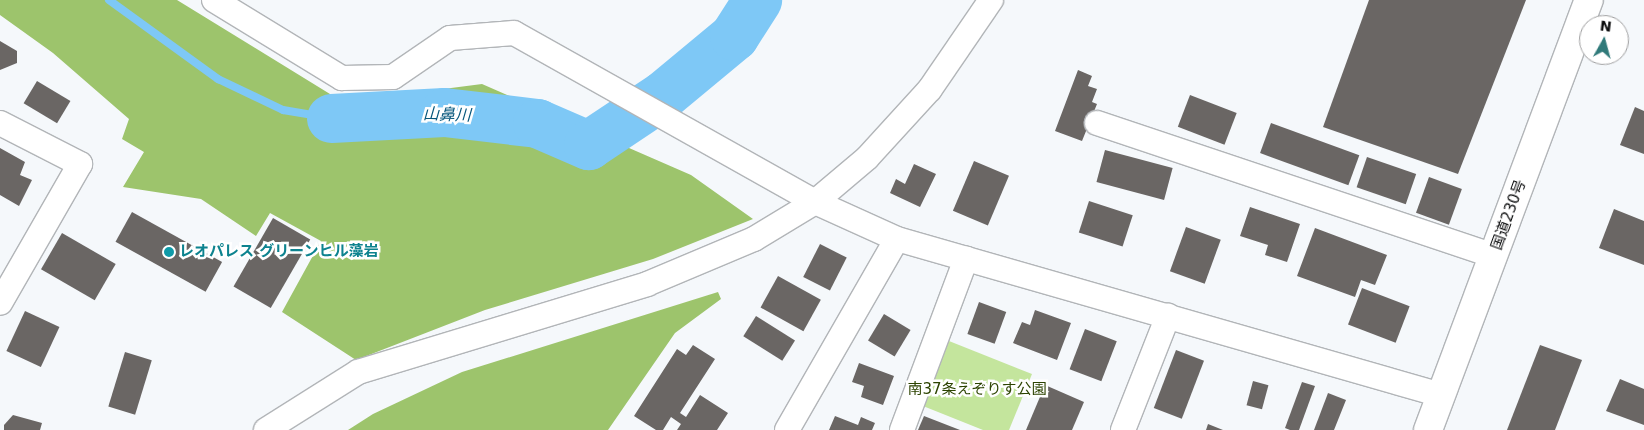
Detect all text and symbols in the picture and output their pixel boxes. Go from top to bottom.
north arrow [1579,15,1629,65]
text: N [1599,17,1612,35]
water label: 山鼻川 [423,105,471,125]
street label: 国道230号 [1488,177,1530,253]
place label: レオパレス グリーンヒル藻岩 [179,243,379,261]
marker: レオパレス グリーンヒル藻岩 [163,246,175,258]
park label: 南37条えぞりす公園 [907,381,1047,399]

